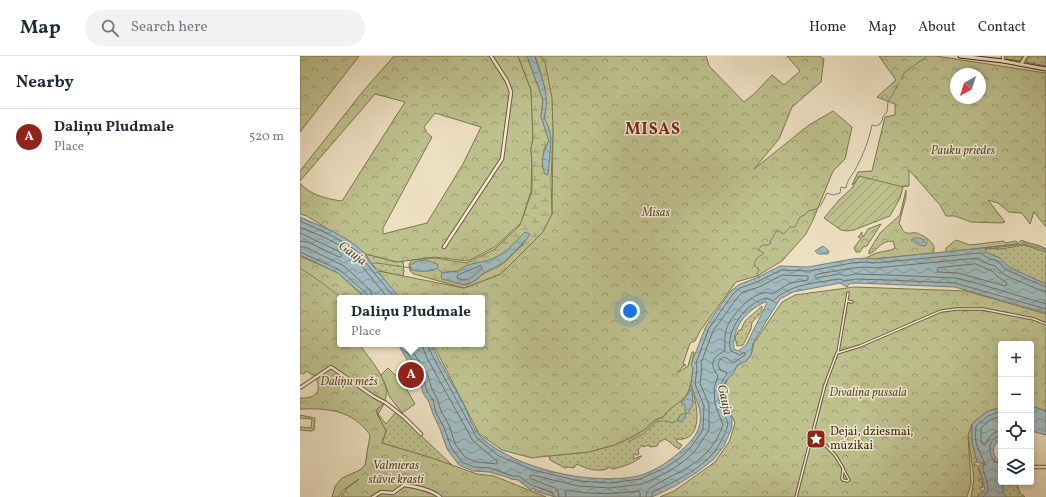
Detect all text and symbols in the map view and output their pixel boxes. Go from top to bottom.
search box [85,10,365,46]
text: Map [20,15,61,41]
icon: search [99,17,121,39]
text: Search here [131,17,208,38]
text: Home [809,18,846,37]
text: Map [868,18,896,37]
text: About [918,18,956,37]
text: Contact [978,18,1026,37]
north arrow [950,68,986,104]
text: Nearby [16,71,74,94]
text: Daliņu Pludmale [54,117,174,138]
district label: MISAS [625,119,681,141]
text: A [24,128,34,146]
text: 520 m [249,128,284,146]
text: Place [54,138,84,156]
park label: Pauku priedes [931,143,996,159]
park label: Misas [641,205,671,221]
water label: Gauja [334,238,370,270]
popup [337,295,485,347]
your location [620,301,640,321]
text: Daliņu Pludmale [351,302,471,323]
text: Place [351,323,381,341]
map controls [998,341,1034,485]
button: + [998,341,1034,377]
pin: A [398,360,424,390]
park label: Daliņu mežs [320,374,378,390]
button: − [998,377,1034,413]
water label: Gauja [712,383,736,417]
park label: Dīvaliņa pussala [829,385,907,401]
button: locate [998,413,1034,449]
place label: Dejai, dziesmai, mūzikai [830,424,913,454]
place icon: Dejai, dziesmai, mūzikai [805,428,827,450]
button: layers [998,449,1034,485]
park label: Valmieras stāvie krasti [368,458,425,488]

